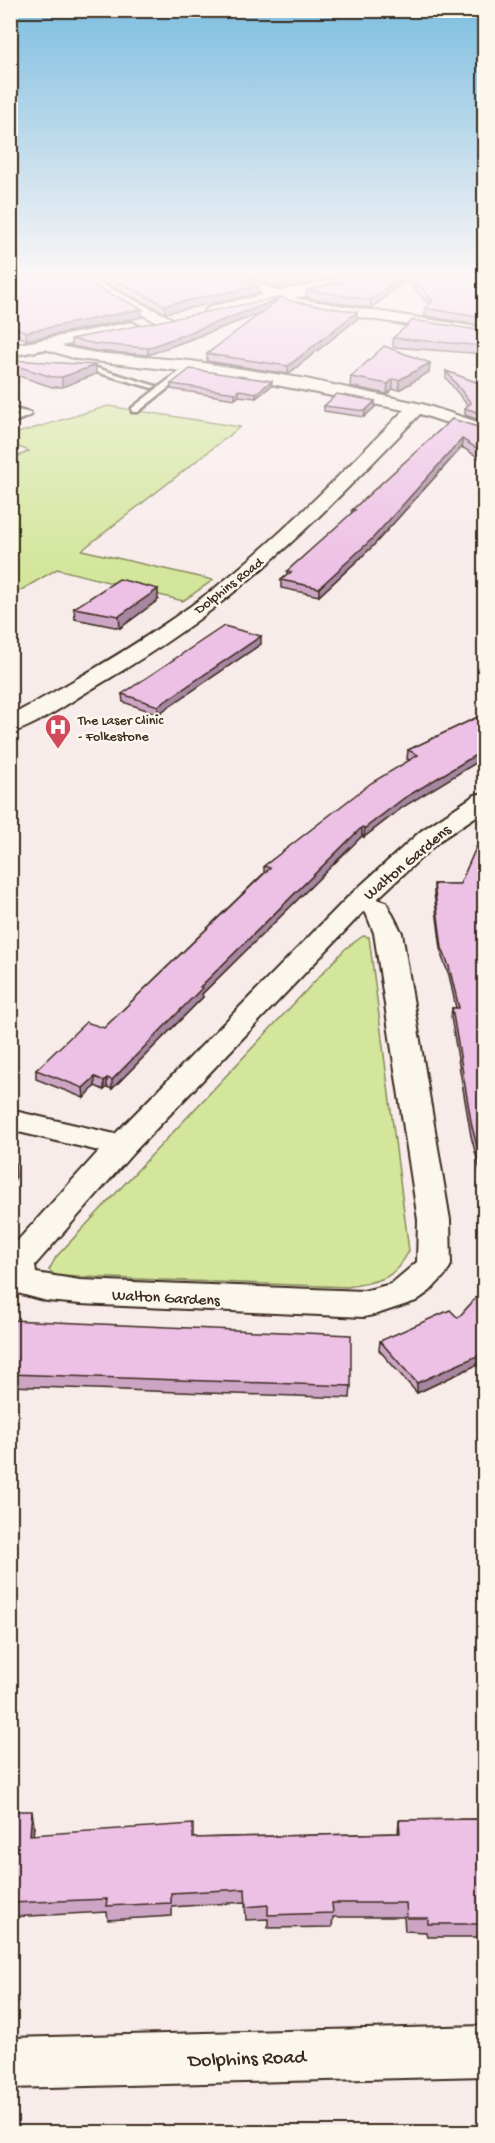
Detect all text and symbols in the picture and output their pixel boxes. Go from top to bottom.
street label: Dolphins Road [191,554,269,620]
hospital icon: The Laser Clinic - Folkestone [43,712,73,750]
place label: The Laser Clinic - Folkestone [77,713,164,746]
street label: Walton Gardens [361,821,457,906]
street label: Walton Gardens [111,1287,221,1312]
street label: Dolphins Road [186,2047,309,2074]

